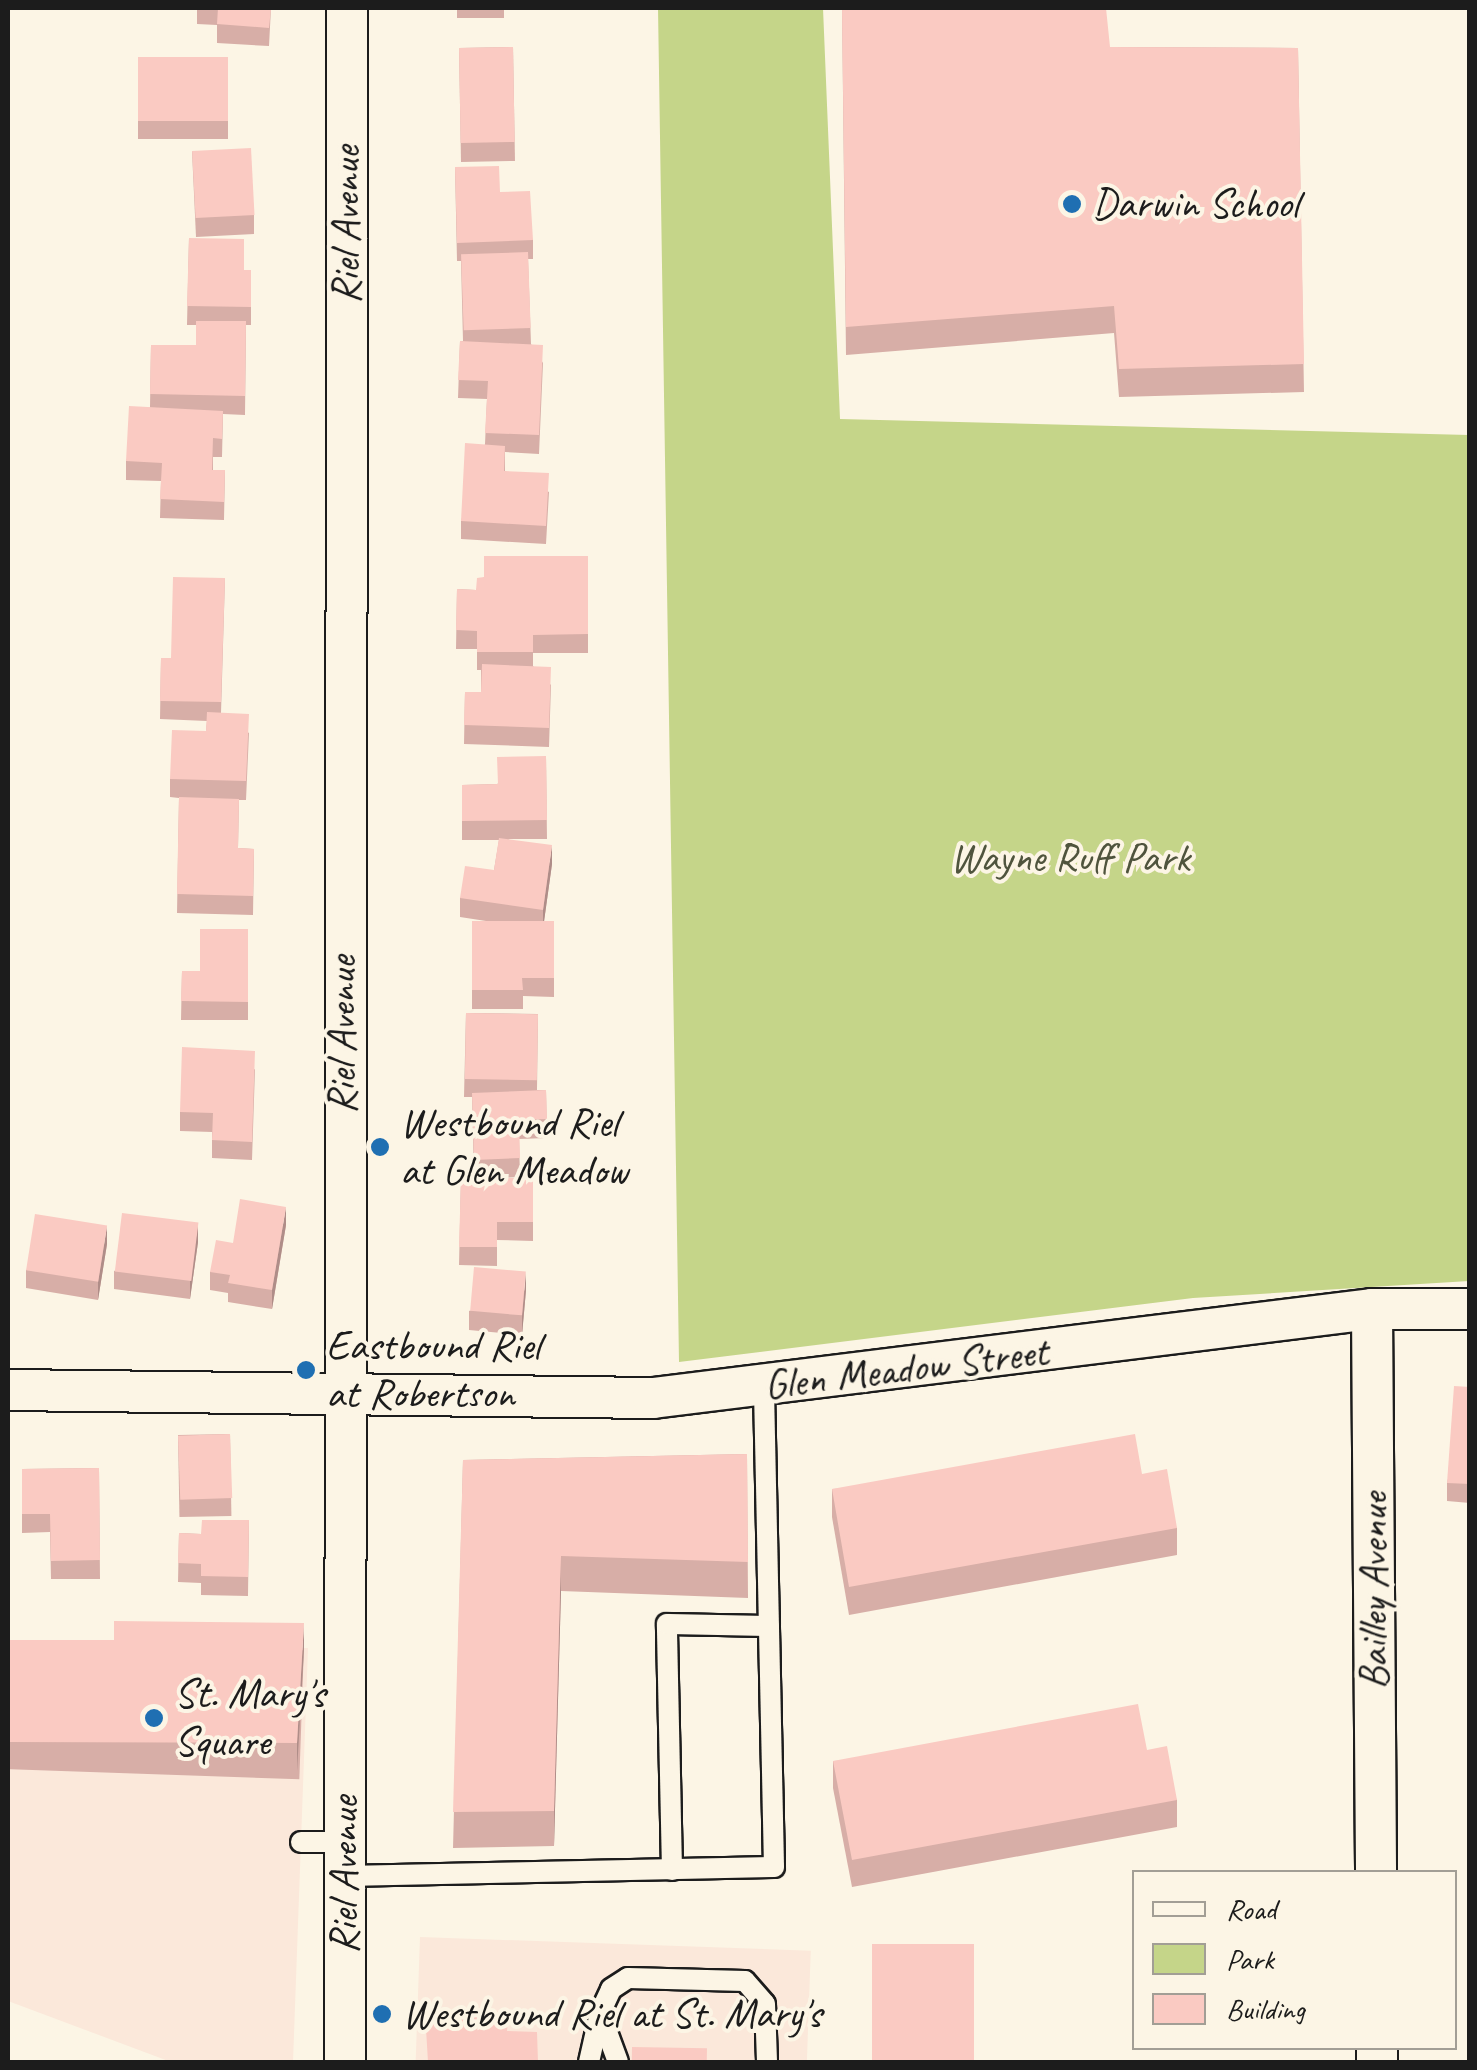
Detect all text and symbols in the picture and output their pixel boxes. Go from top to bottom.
street label: Riel Avenue [321,146,371,304]
place label: Darwin School [1092,179,1299,229]
marker: Darwin School [1061,193,1083,215]
park label: Wayne Ruff Park [950,833,1190,883]
street label: Riel Avenue [317,956,367,1114]
place label: Westbound Riel at Glen Meadow [400,1098,627,1196]
marker: Westbound Riel at Glen Meadow [369,1136,391,1158]
place label: Eastbound Riel at Robertson [326,1321,540,1420]
street label: Glen Meadow Street [761,1327,1051,1411]
marker: Eastbound Riel at Robertson [295,1359,317,1381]
street label: Bailley Avenue [1349,1493,1399,1689]
place label: St. Mary's Square [174,1669,325,1768]
marker: St. Mary's Square [143,1707,165,1729]
street label: Riel Avenue [319,1796,369,1954]
legend [1132,1870,1457,2050]
text: Road [1226,1890,1276,1928]
text: Park [1226,1940,1274,1978]
place label: Westbound Riel at St. Mary's [402,1989,823,2039]
text: Building [1226,1990,1305,2028]
marker: Westbound Riel at St. Mary's [371,2003,393,2025]

